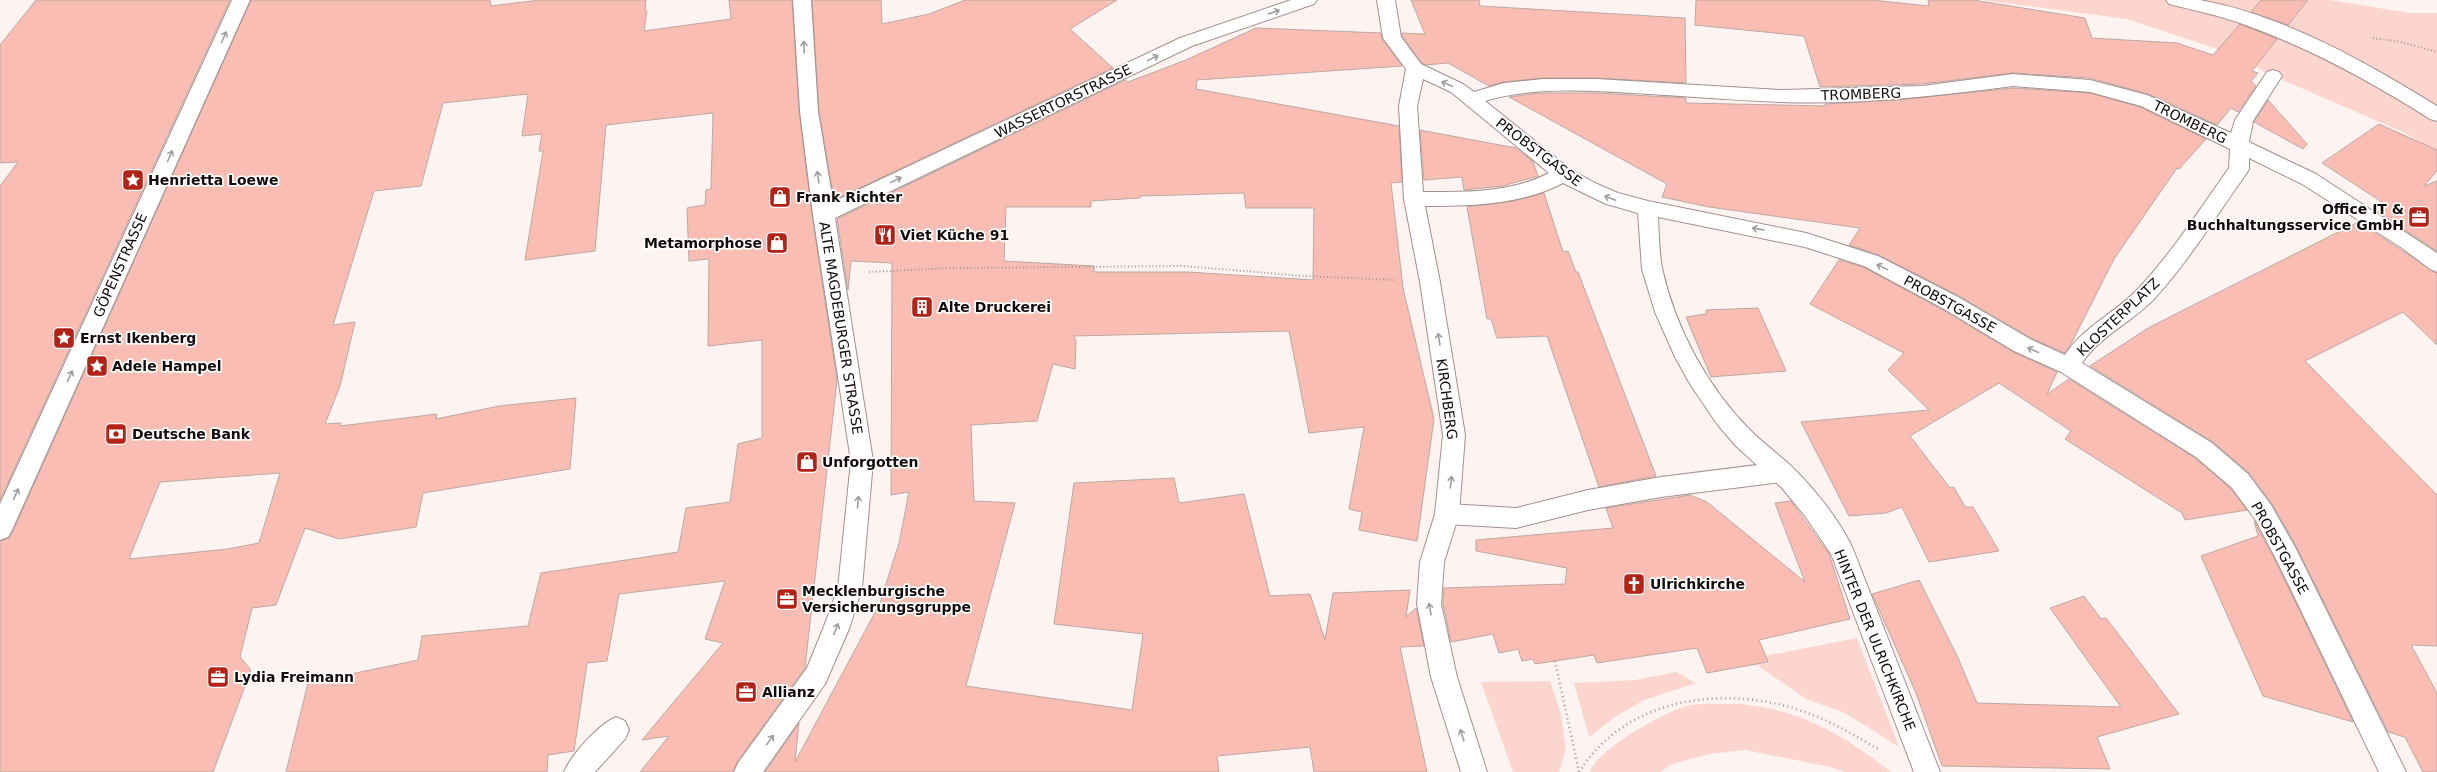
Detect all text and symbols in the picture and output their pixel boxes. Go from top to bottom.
one-way arrow [1268,8,1281,15]
one-way arrow [221,32,228,44]
one-way arrow [801,41,808,54]
one-way arrow [1146,54,1158,61]
street label: WASSERTORSTRASSE [992,61,1134,141]
one-way arrow [1442,80,1454,87]
street label: TROMBERG [1820,85,1901,103]
street label: TROMBERG [2149,97,2230,147]
street label: PROBSTGASSE [1493,115,1585,189]
one-way arrow [167,150,174,162]
place icon: Henrietta Loewe [120,167,146,193]
one-way arrow [814,170,822,183]
place label: Henrietta Loewe [148,172,279,188]
one-way arrow [890,176,902,183]
shop icon: Frank Richter [767,184,793,210]
place label: Frank Richter [796,189,902,205]
one-way arrow [1605,193,1617,201]
place label: Office IT & Buchhaltungsservice GmbH [2187,201,2404,233]
office icon: Office IT & Buchhaltungsservice GmbH [2406,204,2432,230]
street label: GÖPENSTRASSE [89,210,150,320]
street label: ALTE MAGDEBURGER STRASSE [816,220,866,436]
restaurant icon: Viet Küche 91 [872,222,898,248]
one-way arrow [1752,225,1765,233]
place label: Viet Küche 91 [900,227,1009,243]
shop icon: Metamorphose [764,230,790,256]
place label: Metamorphose [644,235,762,251]
one-way arrow [1877,263,1889,270]
street label: PROBSTGASSE [1901,272,1999,336]
street label: KLOSTERPLATZ [2074,275,2162,359]
building icon: Alte Druckerei [909,294,935,320]
place label: Alte Druckerei [938,299,1051,315]
place icon: Ernst Ikenberg [51,325,77,351]
place label: Ernst Ikenberg [80,330,196,346]
one-way arrow [1435,333,1443,346]
one-way arrow [2027,346,2039,353]
place icon: Adele Hampel [84,353,110,379]
street label: KIRCHBERG [1433,357,1461,441]
place label: Adele Hampel [112,358,222,374]
one-way arrow [67,370,74,382]
bank icon: Deutsche Bank [103,421,129,447]
place label: Deutsche Bank [132,426,251,442]
shop icon: Unforgotten [794,449,820,475]
place label: Unforgotten [822,454,918,470]
one-way arrow [1447,476,1455,489]
one-way arrow [13,489,20,501]
one-way arrow [855,496,862,509]
street label: PROBSTGASSE [2248,499,2312,597]
street label: HINTER DER ULRICHKIRCHE [1831,547,1919,733]
church icon: Ulrichkirche [1621,571,1647,597]
place label: Ulrichkirche [1650,576,1745,592]
place label: Mecklenburgische Versicherungsgruppe [802,583,971,615]
office icon: Mecklenburgische Versicherungsgruppe [774,586,800,612]
one-way arrow [1426,603,1434,616]
one-way arrow [832,624,840,636]
office icon: Lydia Freimann [205,664,231,690]
place label: Lydia Freimann [234,669,354,685]
office icon: Allianz [733,679,759,705]
place label: Allianz [762,684,815,700]
one-way arrow [1458,729,1465,742]
one-way arrow [766,735,774,746]

